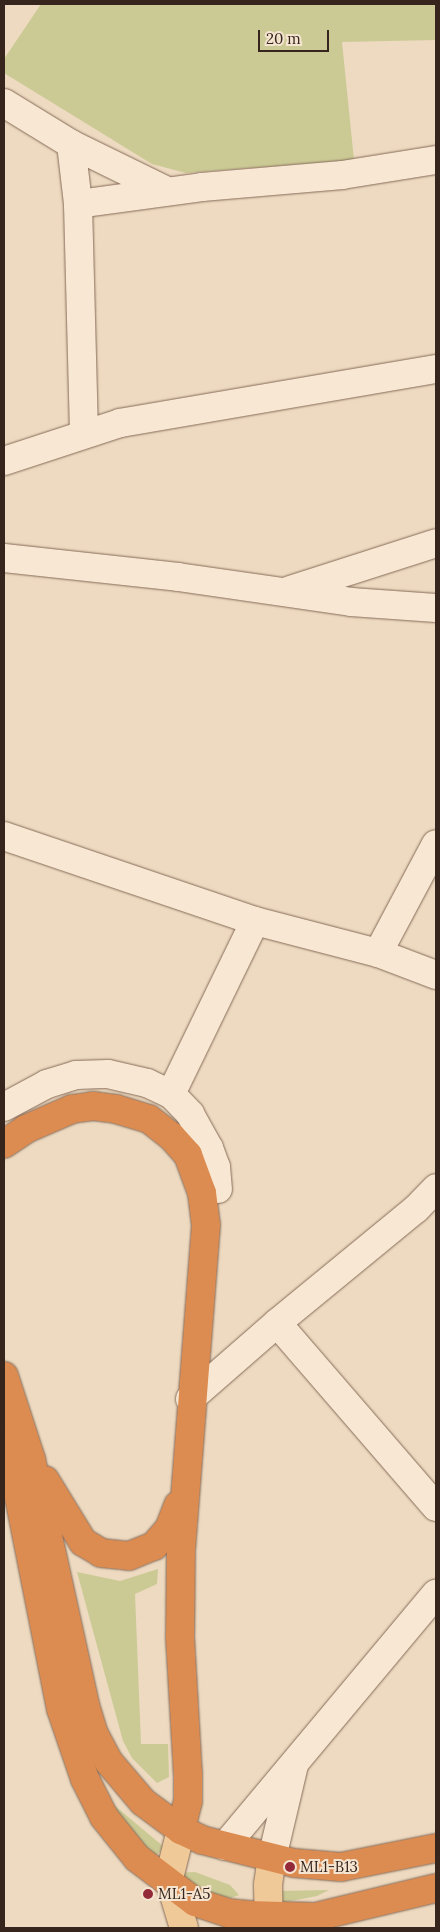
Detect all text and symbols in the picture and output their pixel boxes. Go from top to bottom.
scale bar [260,20,331,52]
text: 20 m [266,29,301,48]
place label: ML1-B13 [300,1858,358,1876]
marker: ML1-B13 [284,1861,296,1873]
place label: ML1-A5 [158,1885,210,1903]
marker: ML1-A5 [142,1888,154,1900]

